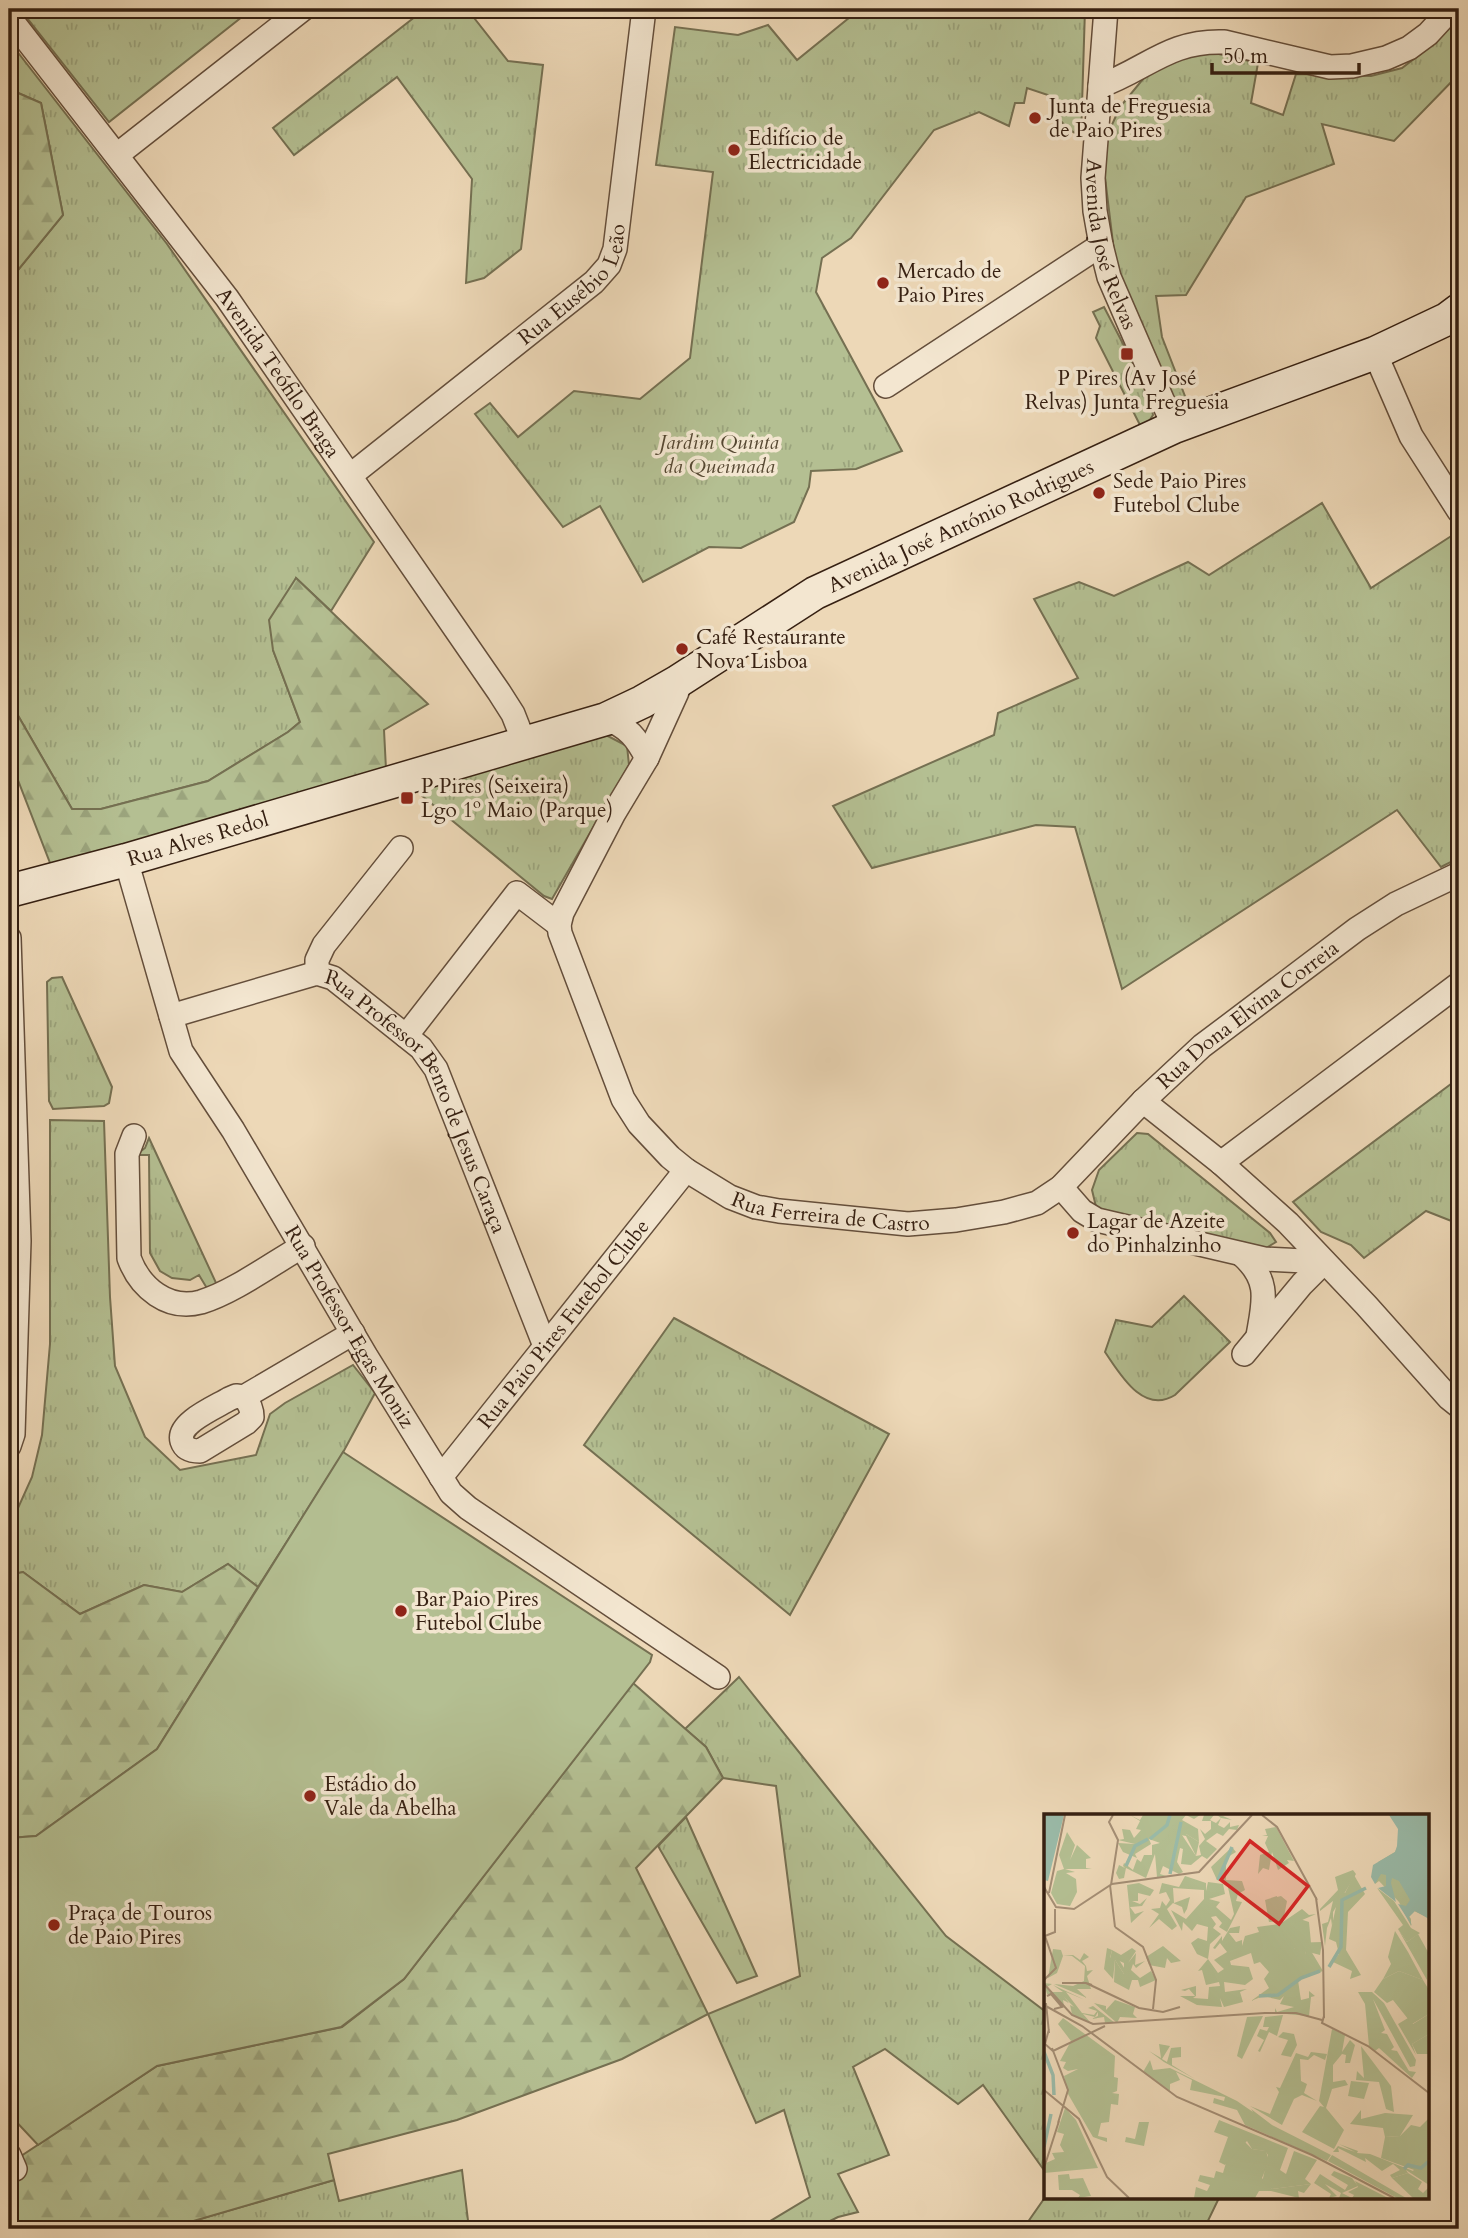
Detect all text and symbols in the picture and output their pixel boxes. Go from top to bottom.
scale bar [1212,32,1360,76]
text: 50 m [1223,42,1268,71]
place label: Junta de Freguesia de Paio Pires [1046,92,1211,145]
marker: Junta de Freguesia de Paio Pires [1027,110,1043,126]
place label: Edifício de Electricidade [748,124,862,177]
marker: Edifício de Electricidade [726,142,742,158]
street label: Avenida José Relvas [1078,158,1144,334]
street label: Rua Eusébio Leão [512,222,632,352]
place label: Mercado de Paio Pires [897,257,1002,310]
marker: Mercado de Paio Pires [875,275,891,291]
street label: Avenida Teófilo Braga [209,281,347,463]
marker: P Pires (Av José Relvas) Junta Freguesia [1119,346,1135,362]
place label: P Pires (Av José Relvas) Junta Freguesia [1025,364,1229,417]
park label: Jardim Quinta da Queimada [654,428,779,481]
street label: Avenida José António Rodrigues [823,452,1098,600]
place label: Sede Paio Pires Futebol Clube [1113,467,1246,520]
marker: Sede Paio Pires Futebol Clube [1091,485,1107,501]
place label: Café Restaurante Nova Lisboa [696,623,846,676]
marker: Café Restaurante Nova Lisboa [674,641,690,657]
place label: P Pires (Seixeira) Lgo 1º Maio (Parque) [421,772,613,825]
marker: P Pires (Seixeira) Lgo 1º Maio (Parque) [399,790,415,806]
street label: Rua Alves Redol [124,804,272,873]
street label: Rua Dona Elvina Correia [1150,933,1344,1096]
street label: Rua Professor Bento de Jesus Caraça [321,962,514,1237]
street label: Rua Ferreira de Castro [727,1184,931,1239]
place label: Lagar de Azeite do Pinhalzinho [1087,1207,1225,1260]
street label: Rua Paio Pires Futebol Clube [471,1213,656,1435]
street label: Rua Professor Egas Moniz [278,1220,422,1434]
marker: Lagar de Azeite do Pinhalzinho [1065,1225,1081,1241]
place label: Bar Paio Pires Futebol Clube [415,1585,542,1638]
marker: Bar Paio Pires Futebol Clube [393,1603,409,1619]
place label: Estádio do Vale da Abelha [324,1770,457,1823]
marker: Estádio do Vale da Abelha [302,1788,318,1804]
inset map [1044,1814,1430,2200]
place label: Praça de Touros de Paio Pires [68,1899,212,1952]
marker: Praça de Touros de Paio Pires [46,1917,62,1933]

